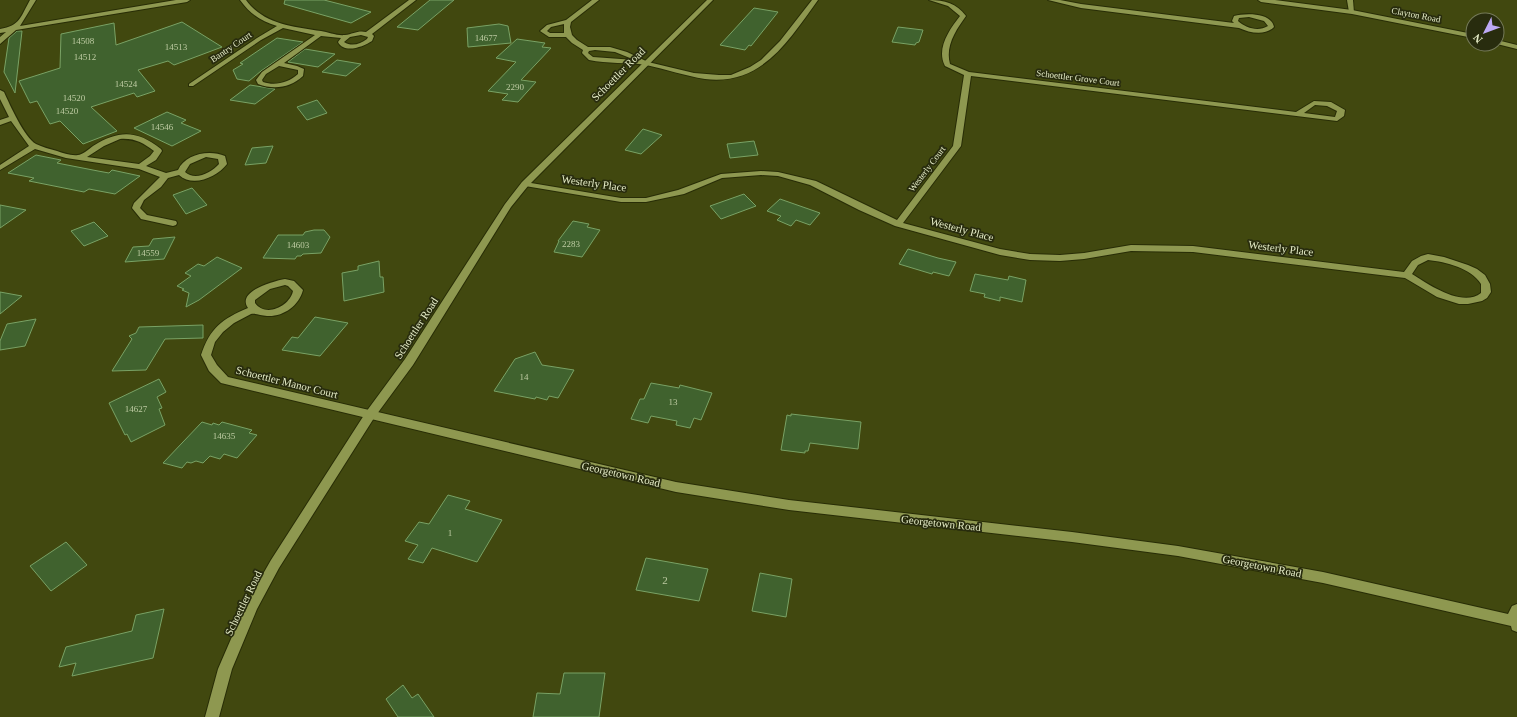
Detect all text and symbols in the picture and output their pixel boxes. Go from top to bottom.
street label: Clayton Road [1391,5,1442,25]
north arrow [1465,12,1505,52]
street label: Bantry Court [209,29,254,64]
text: N [1470,32,1485,46]
house number: 14677 [475,33,498,43]
house number: 14508 [72,36,95,46]
house number: 14513 [165,42,188,52]
street label: Schoettler Road [589,44,648,103]
house number: 14512 [74,52,96,62]
street label: Schoettler Grove Court [1036,68,1121,88]
house number: 14524 [115,79,138,89]
house number: 2290 [506,82,525,92]
house number: 14520 [63,93,86,103]
house number: 14520 [56,106,79,116]
house number: 14546 [151,122,174,132]
street label: Westerly Court [907,144,948,194]
street label: Westerly Place [561,173,627,194]
street label: Westerly Place [929,215,995,243]
street label: Westerly Place [1248,238,1314,258]
house number: 2283 [562,239,581,249]
house number: 14603 [287,240,310,250]
house number: 14559 [137,248,160,258]
street label: Schoettler Road [392,295,441,361]
street label: Schoettler Manor Court [235,364,339,400]
house number: 14 [520,372,529,382]
house number: 13 [669,397,678,407]
house number: 14627 [125,404,148,414]
house number: 14635 [213,431,236,441]
street label: Georgetown Road [581,459,662,489]
street label: Georgetown Road [901,513,982,533]
house number: 1 [448,528,452,538]
street label: Georgetown Road [1222,552,1303,580]
street label: Schoettler Road [222,568,264,637]
house number: 2 [662,574,668,586]

